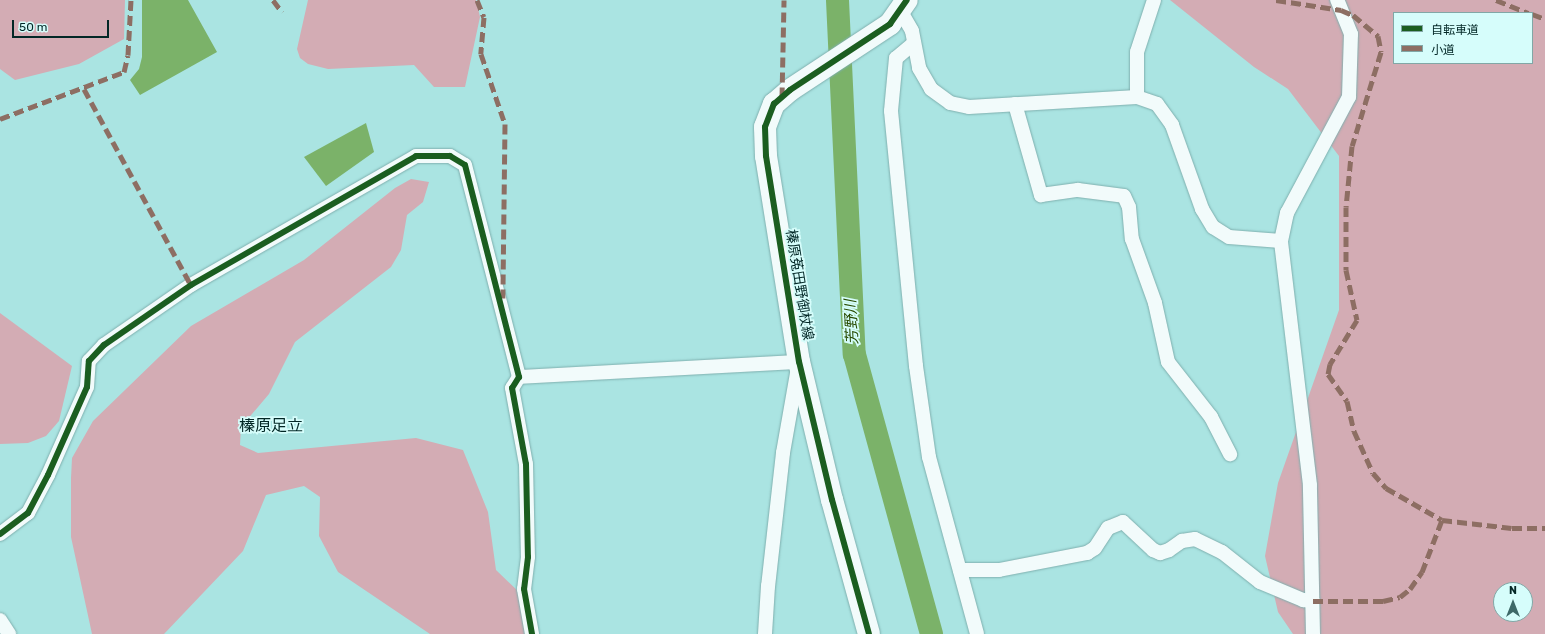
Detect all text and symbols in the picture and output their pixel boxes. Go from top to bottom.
scale bar [14,12,111,38]
legend [1393,12,1533,64]
text: 50 m [19,20,47,34]
text: 自転車道 [1431,23,1479,37]
text: 小道 [1431,43,1455,57]
street label: 榛原菟田野御杖線 [782,228,816,342]
water label: 芳野川 [842,299,862,345]
district label: 榛原足立 [239,416,303,436]
north arrow [1493,582,1533,622]
text: N [1509,584,1517,597]

